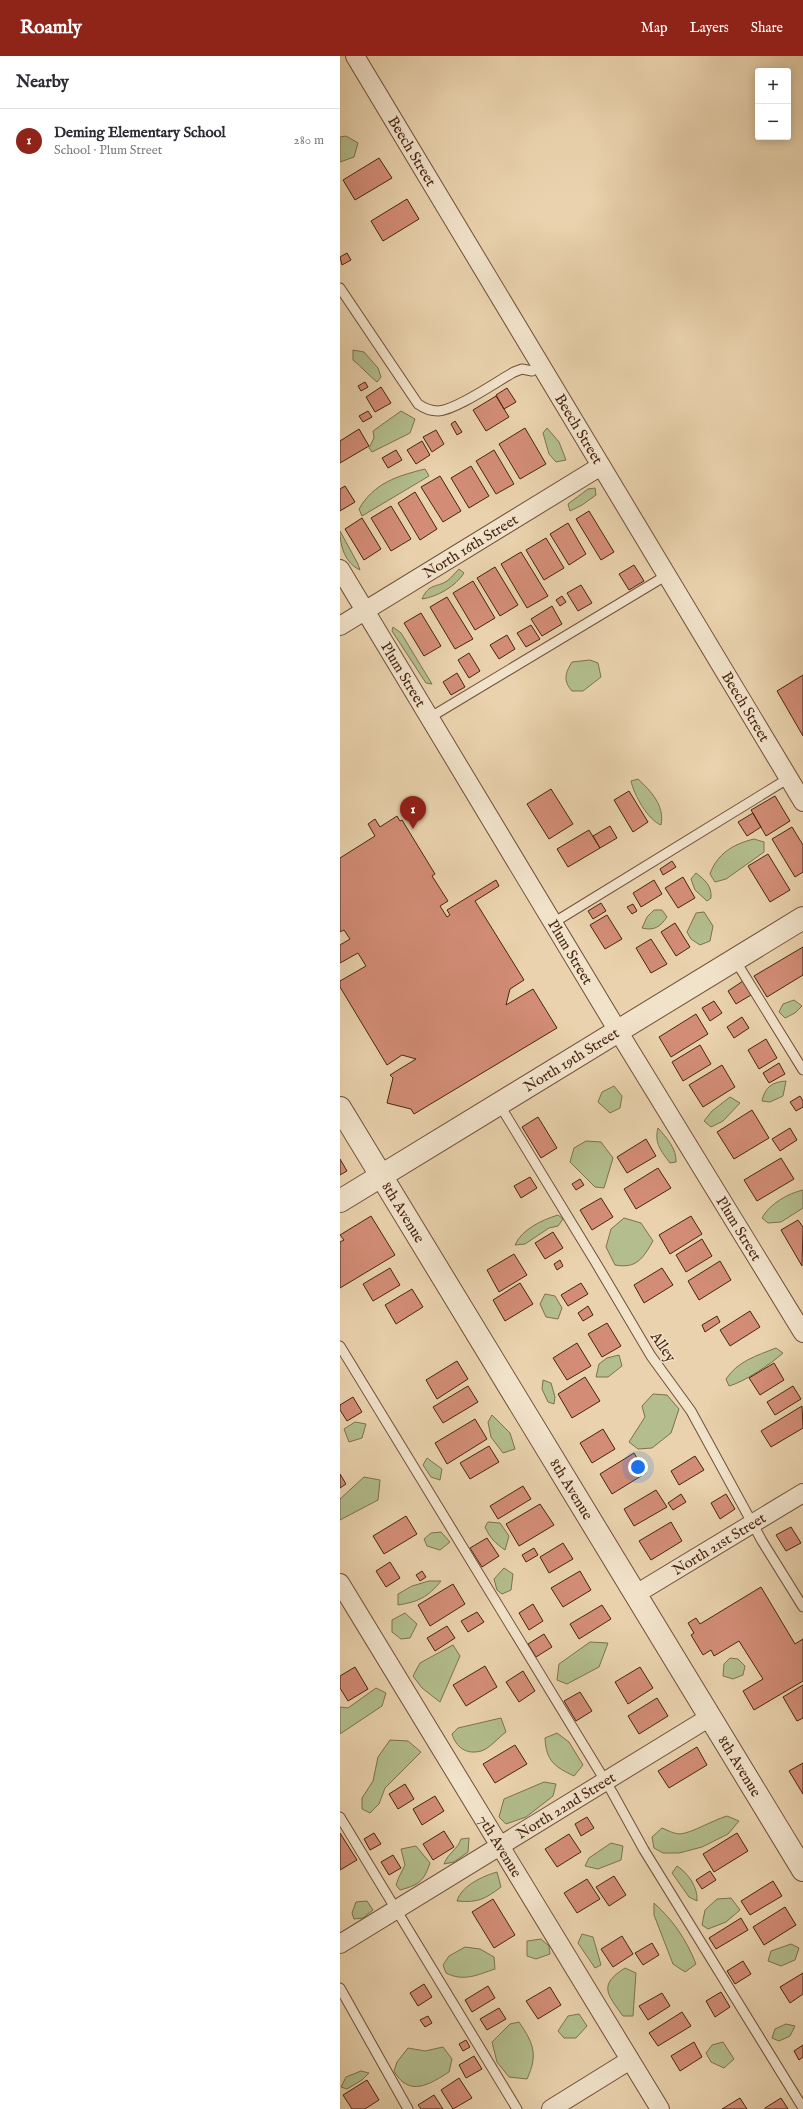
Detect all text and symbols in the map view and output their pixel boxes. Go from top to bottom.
text: Roamly [20,16,82,40]
text: Map [641,19,668,37]
text: Layers [690,19,729,37]
text: Share [751,19,783,37]
map controls [755,68,791,140]
button: + [755,68,791,104]
text: Nearby [16,72,69,93]
button: − [755,104,791,140]
street label: Beech Street [384,113,441,190]
text: Deming Elementary School [54,123,226,142]
text: 1 [27,132,31,149]
text: 280 m [294,132,324,149]
text: School · Plum Street [54,142,162,159]
street label: Beech Street [551,390,607,468]
street label: North 16th Street [419,510,522,582]
street label: Plum Street [377,638,430,710]
street label: Beech Street [717,668,774,745]
pin: 1 [400,796,426,829]
street label: Plum Street [544,916,597,988]
street label: North 19th Street [520,1023,622,1096]
street label: 8th Avenue [378,1178,429,1246]
street label: Plum Street [712,1193,766,1265]
street label: Alley [645,1327,680,1366]
street label: 8th Avenue [546,1455,597,1523]
your location [628,1457,648,1477]
street label: North 21st Street [669,1508,769,1579]
street label: 8th Avenue [714,1732,766,1800]
street label: North 22nd Street [513,1768,619,1843]
street label: 7th Avenue [474,1812,526,1881]

